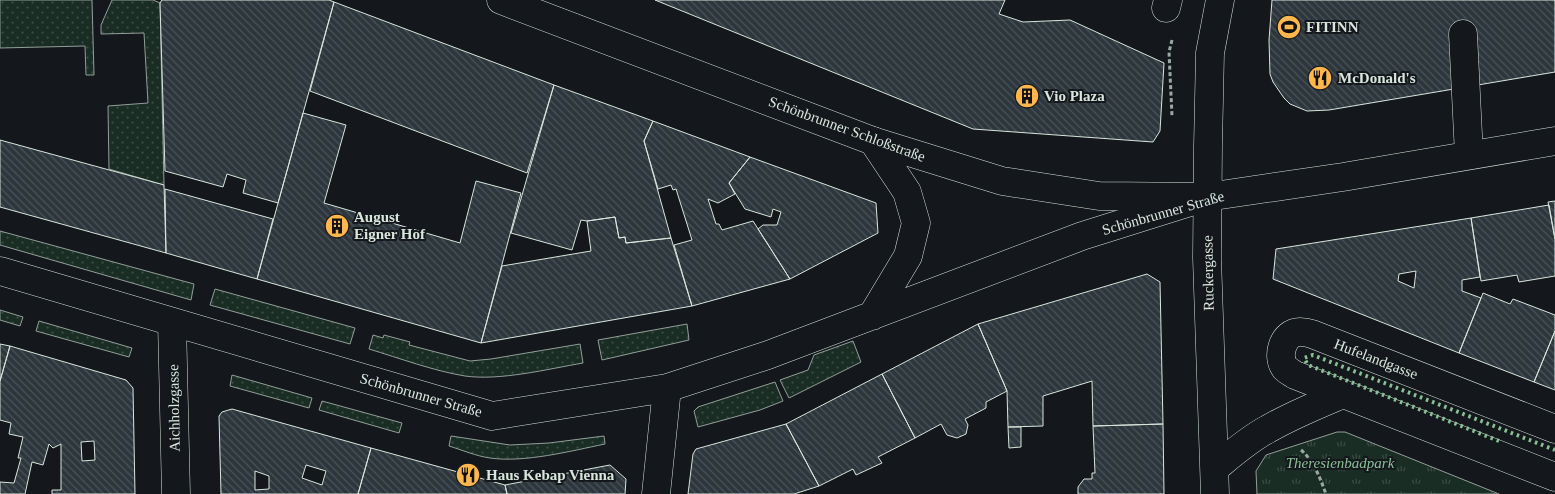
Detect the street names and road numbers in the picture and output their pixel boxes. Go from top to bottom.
street label: Schönbrunner Schloßstraße [767,93,928,165]
street label: Schönbrunner Straße [1100,188,1226,238]
street label: Ruckergasse [1199,235,1217,311]
street label: Hufelandgasse [1332,336,1420,382]
street label: Aichholzgasse [165,364,183,452]
street label: Schönbrunner Straße [358,370,484,420]

